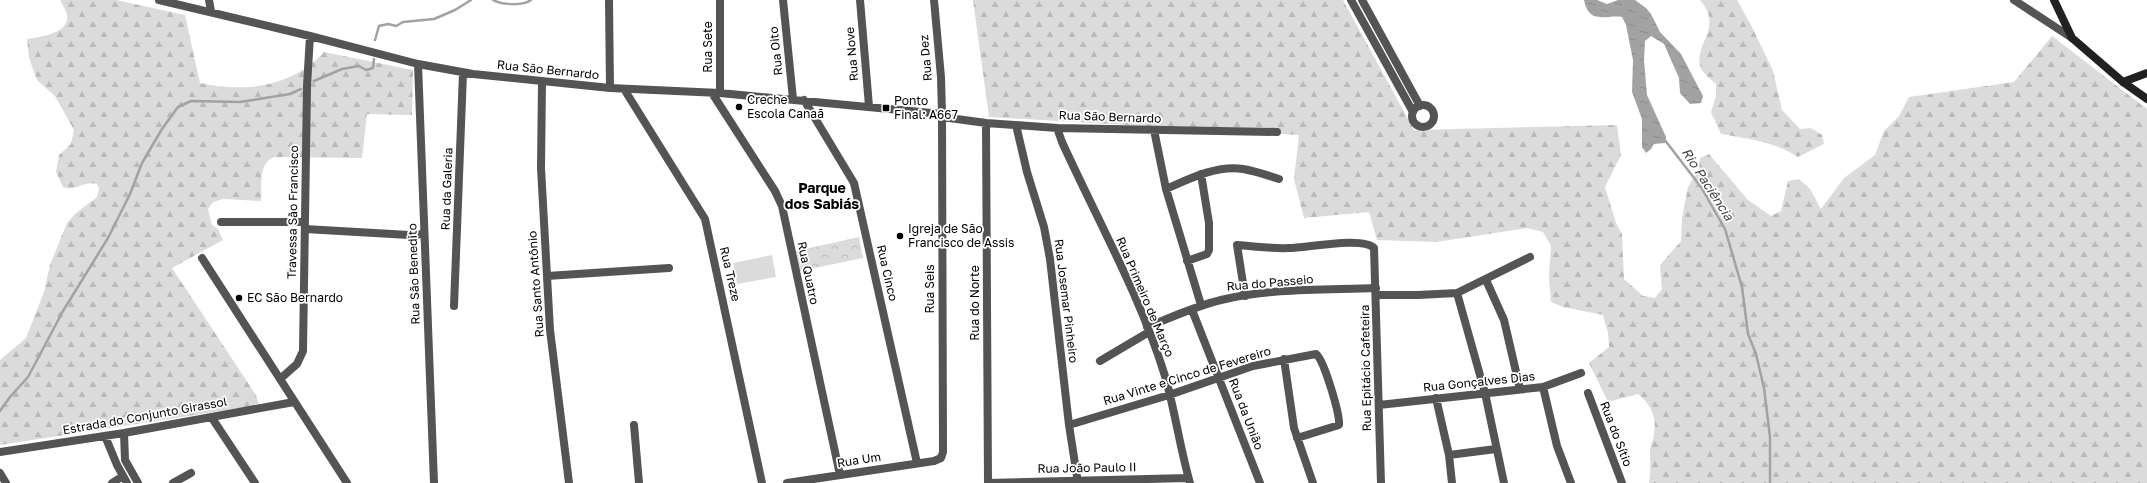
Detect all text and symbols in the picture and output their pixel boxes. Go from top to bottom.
street label: Rua Sete [700,21,715,73]
street label: Rua Oito [765,26,786,76]
street label: Rua Nove [842,26,861,82]
street label: Rua Dez [916,34,935,82]
street label: Rua São Bernardo [496,57,600,82]
place label: Creche Escola Canaã [747,92,824,121]
place label: Ponto Final: A667 [894,93,958,122]
marker: Creche Escola Canaã [734,102,744,112]
marker: Ponto Final: A667 [881,103,891,113]
street label: Rua São Bernardo [1058,107,1162,126]
street label: Travessa São Francisco [284,145,301,279]
water label: Rio Paciência [1679,145,1738,224]
street label: Rua da Galeria [438,147,455,231]
district label: Parque dos Sabiás [785,179,859,212]
place label: Igreja de São Francisco de Assis [908,221,1014,250]
street label: Rua São Benedito [404,223,423,325]
street label: Rua Santo Antônio [524,230,547,338]
marker: Igreja de São Francisco de Assis [895,231,905,241]
street label: Rua Primeiro de Março [1113,234,1178,359]
street label: Rua Josemar Pinheiro [1051,238,1082,364]
street label: Rua Quatro [794,240,823,306]
street label: Rua Cinco [874,243,901,303]
street label: Rua Treze [717,245,744,303]
street label: Rua Seis [922,264,937,314]
street label: Rua do Norte [967,265,982,341]
street label: Rua do Passeio [1226,271,1314,294]
place label: EC São Bernardo [247,290,343,305]
marker: EC São Bernardo [234,293,244,303]
street label: Rua Epitácio Cafeteira [1357,304,1374,432]
street label: Rua Vinte e Cinco de Fevereiro [1101,343,1273,408]
street label: Rua Gonçalves Dias [1422,368,1536,395]
street label: Rua da União [1226,376,1267,452]
street label: Estrada do Conjunto Girassol [61,394,229,437]
street label: Rua do Sítio [1597,399,1636,469]
street label: Rua Um [836,449,882,470]
street label: Rua João Paulo II [1037,459,1137,476]

